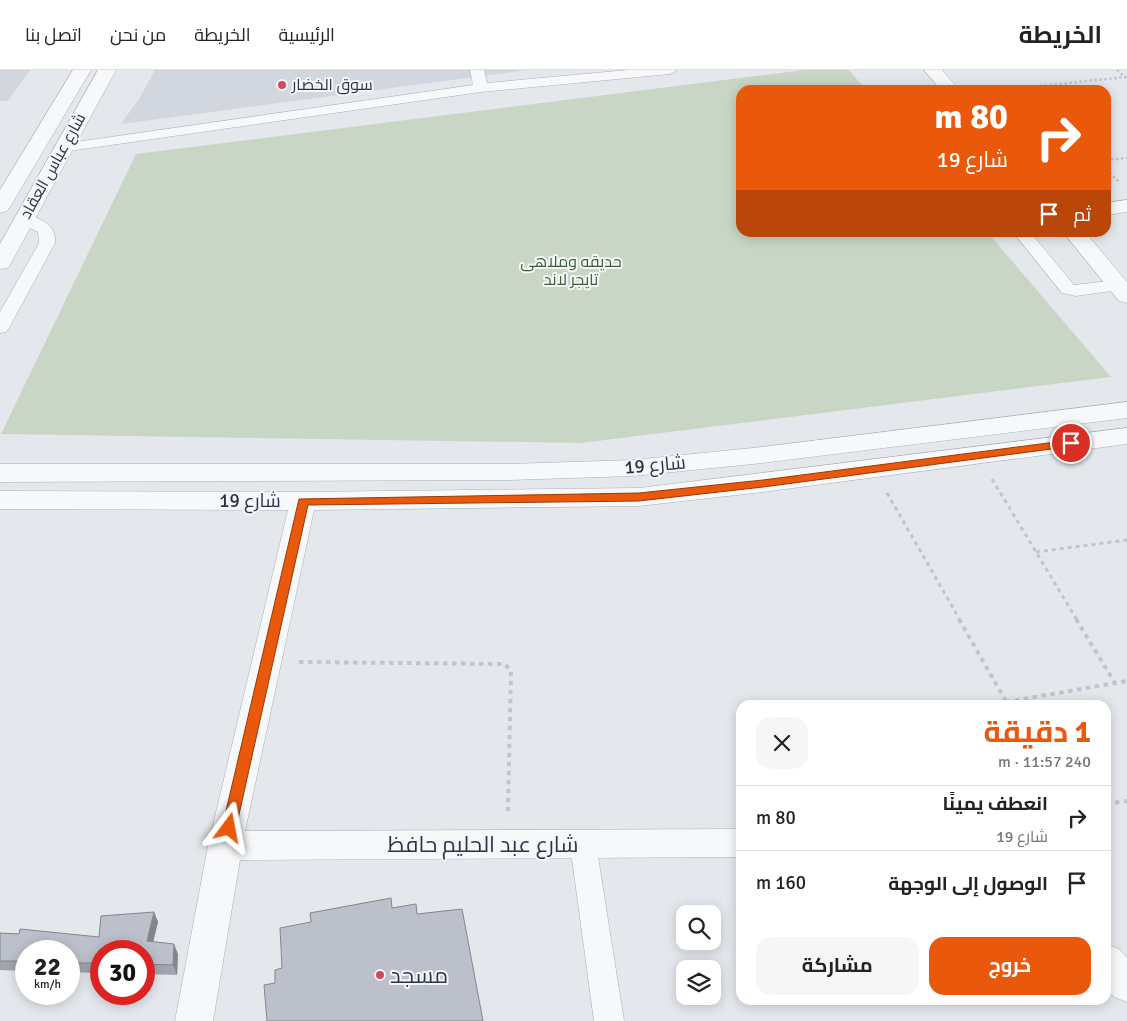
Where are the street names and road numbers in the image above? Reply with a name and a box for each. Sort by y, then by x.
street label: شارع عباس العقاد [16,110,91,223]
street label: شارع 19 [623,450,687,481]
street label: شارع 19 [219,489,281,514]
street label: شارع عبد الحليم حافظ [388,831,578,860]

